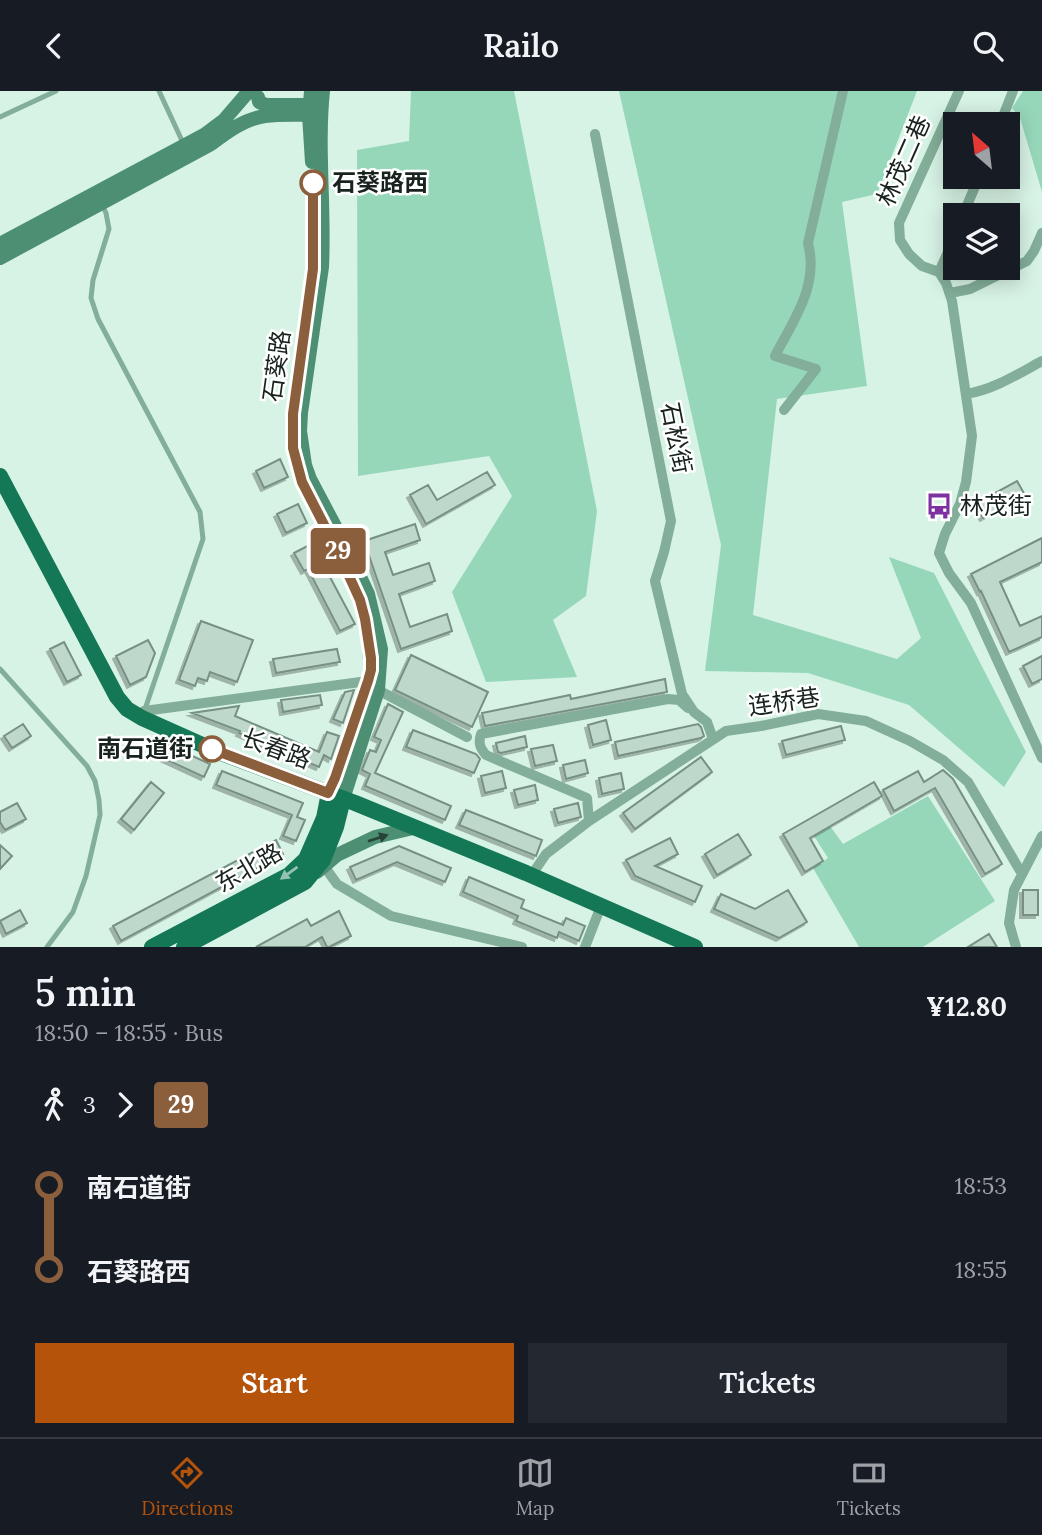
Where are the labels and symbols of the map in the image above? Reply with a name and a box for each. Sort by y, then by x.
street label: 林茂二巷 [870,111,937,211]
north arrow [943,112,1020,189]
place label: 石葵路西 [332,167,428,198]
marker: 石葵路西 [300,170,326,196]
street label: 石葵路 [256,328,297,404]
street label: 石松街 [654,400,699,476]
place label: 林茂街 [960,490,1032,521]
bus stop icon: 林茂街 [924,491,954,521]
line badge: 29 [306,528,370,574]
street label: 连桥巷 [746,681,822,722]
street label: 长春路 [237,722,315,775]
place label: 南石道街 [97,733,193,764]
marker: 南石道街 [199,736,225,762]
one-way arrow [367,832,388,842]
street label: 东北路 [210,836,288,899]
one-way arrow [280,866,298,880]

